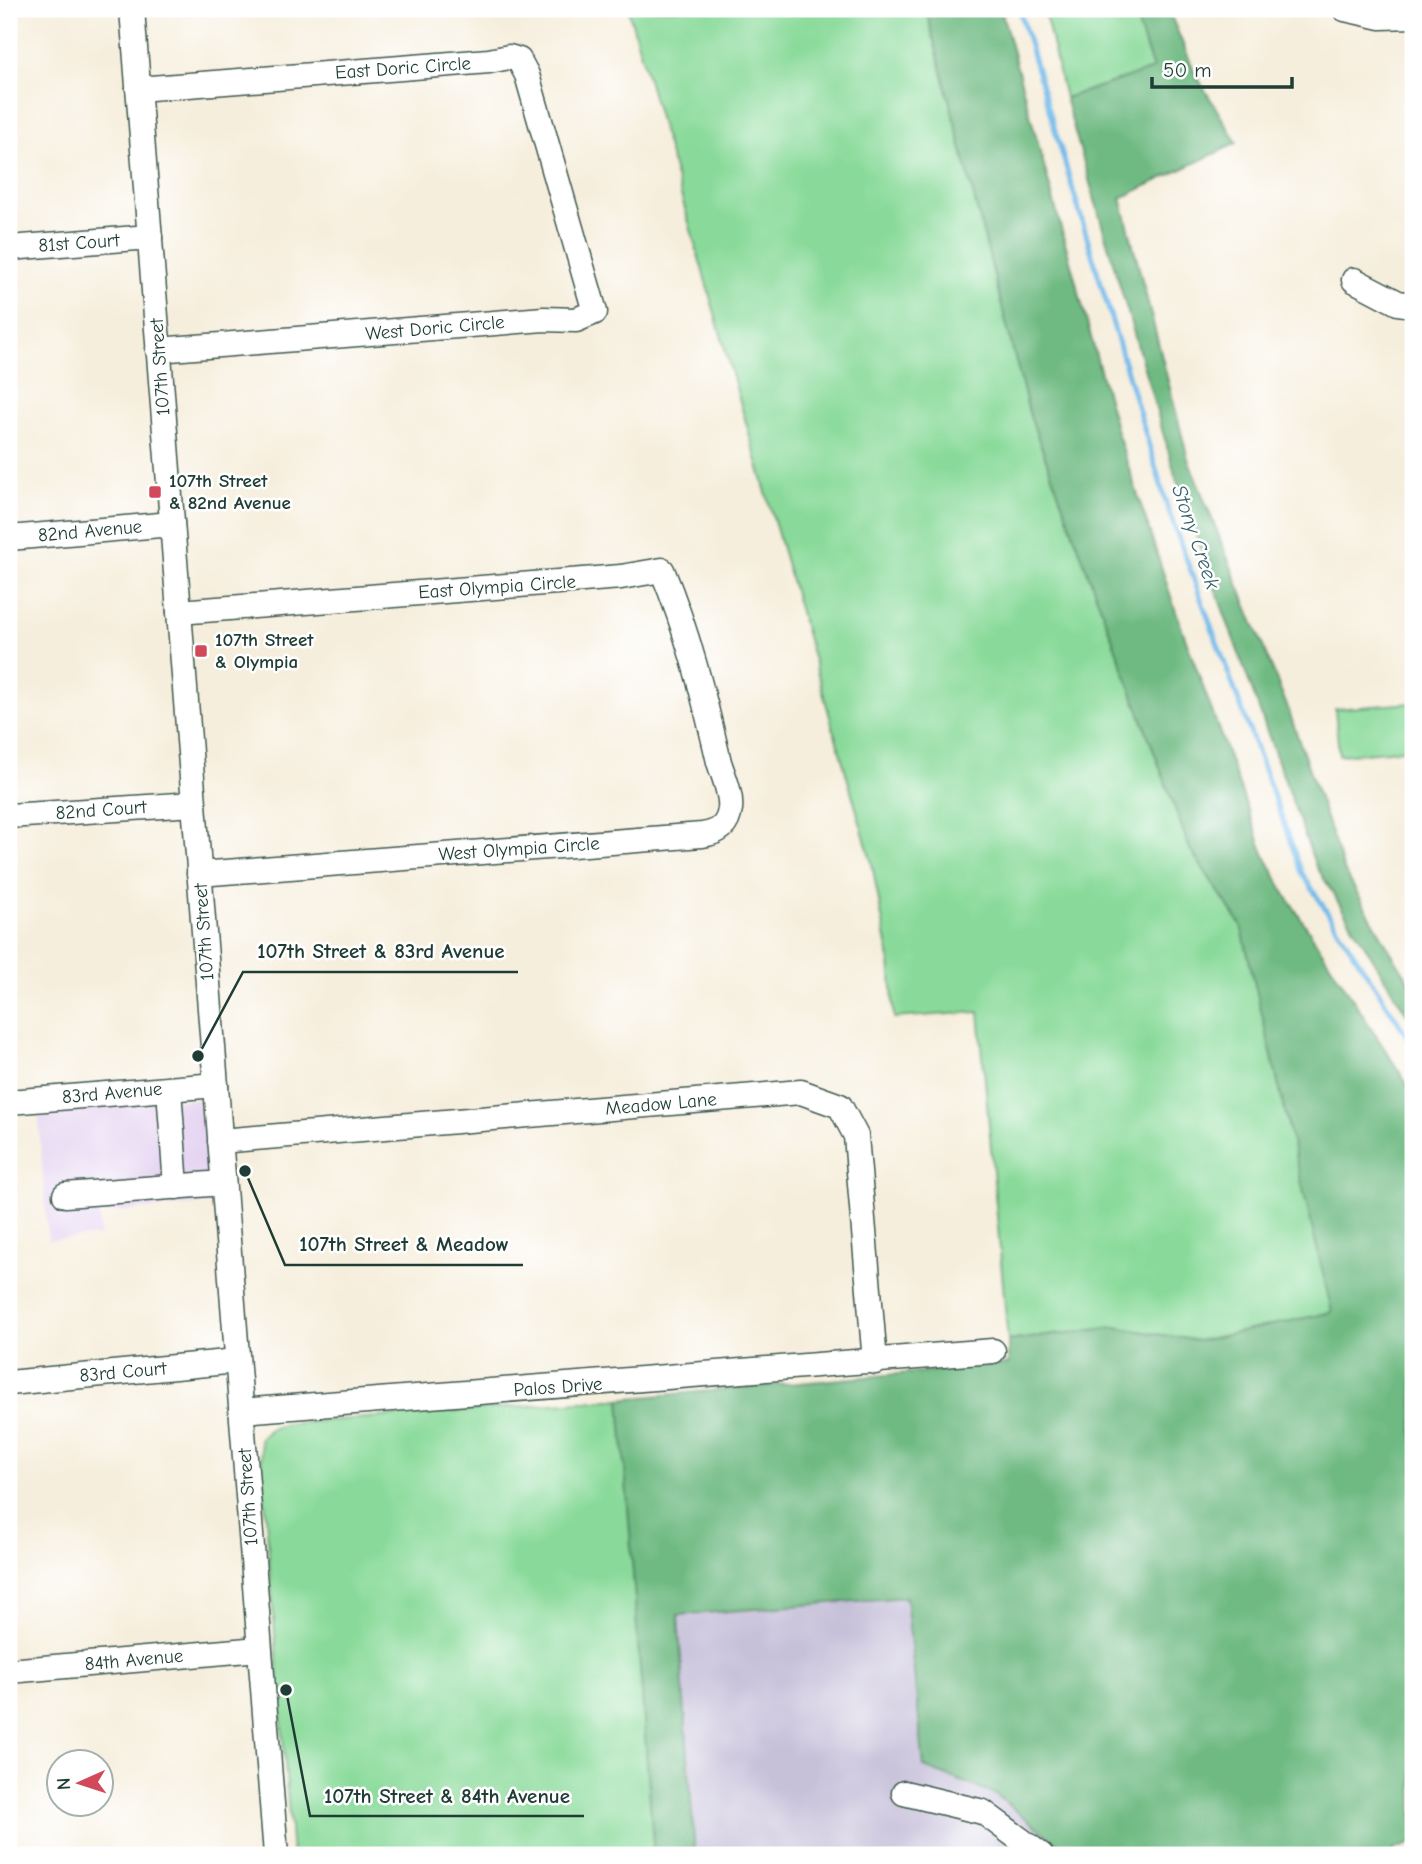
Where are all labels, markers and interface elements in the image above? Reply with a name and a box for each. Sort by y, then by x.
scale bar [1152,46,1292,90]
street label: East Doric Circle [334,52,472,84]
text: 50 m [1163,58,1212,82]
street label: 81st Court [38,229,121,257]
street label: West Doric Circle [365,311,505,345]
street label: 107th Street [146,317,174,416]
place label: 107th Street & 82nd Avenue [169,470,291,514]
water label: Stony Creek [1167,482,1225,593]
marker: 107th Street & 82nd Avenue [147,484,163,500]
street label: 82nd Avenue [37,515,143,547]
street label: East Olympia Circle [417,571,577,603]
place label: 107th Street & Olympia [215,629,314,673]
marker: 107th Street & Olympia [193,643,209,659]
street label: 82nd Court [55,796,148,824]
street label: West Olympia Circle [438,832,600,866]
street label: 107th Street [190,882,218,981]
callout: 107th Street & 83rd Avenue [243,930,518,972]
text: 107th Street & 83rd Avenue [257,939,505,963]
street label: 83rd Avenue [61,1078,163,1108]
street label: Meadow Lane [604,1088,718,1120]
callout: 107th Street & Meadow [285,1223,523,1265]
text: 107th Street & Meadow [299,1232,509,1256]
street label: 83rd Court [79,1357,168,1387]
street label: Palos Drive [513,1373,603,1401]
street label: 107th Street [234,1447,262,1546]
street label: 84th Avenue [84,1645,184,1675]
north arrow [46,1748,116,1818]
callout: 107th Street & 84th Avenue [310,1774,584,1816]
text: N [53,1777,75,1791]
text: 107th Street & 84th Avenue [324,1784,570,1808]

